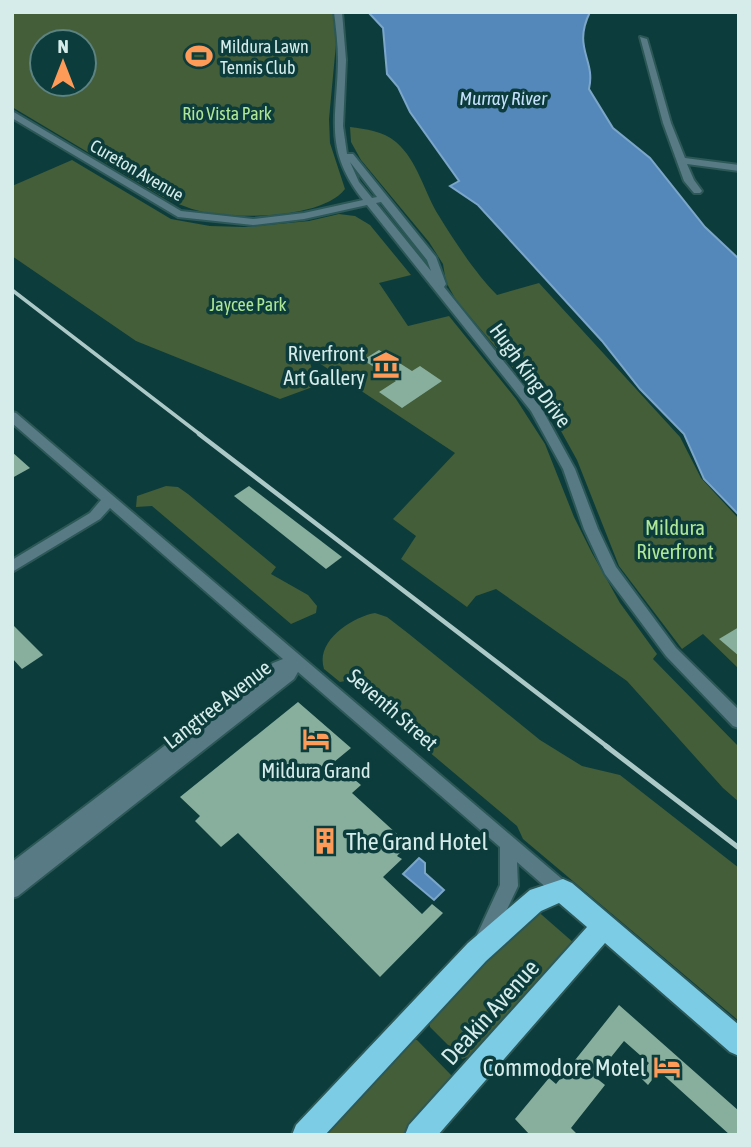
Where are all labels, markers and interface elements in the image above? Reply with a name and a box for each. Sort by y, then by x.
north arrow [28,28,98,98]
text: N [57,35,69,57]
place label: Mildura Lawn Tennis Club [220,36,309,78]
sports icon: Mildura Lawn Tennis Club [184,41,214,71]
water label: Murray River [459,87,548,109]
park label: Rio Vista Park [182,103,272,124]
street label: Cureton Avenue [86,135,188,205]
park label: Jaycee Park [210,294,286,315]
street label: Hugh King Drive [485,318,577,432]
place label: Riverfront Art Gallery [284,341,365,389]
museum icon: Riverfront Art Gallery [371,350,401,380]
park label: Mildura Riverfront [636,515,714,563]
street label: Langtree Avenue [159,655,275,753]
street label: Seventh Street [343,663,443,755]
hotel icon: Mildura Grand [301,724,331,754]
place label: Mildura Grand [261,758,371,782]
building icon: The Grand Hotel [310,826,340,856]
place label: The Grand Hotel [346,828,488,855]
street label: Deakin Avenue [436,954,544,1070]
hotel icon: Commodore Motel [652,1052,682,1082]
place label: Commodore Motel [483,1054,647,1081]

